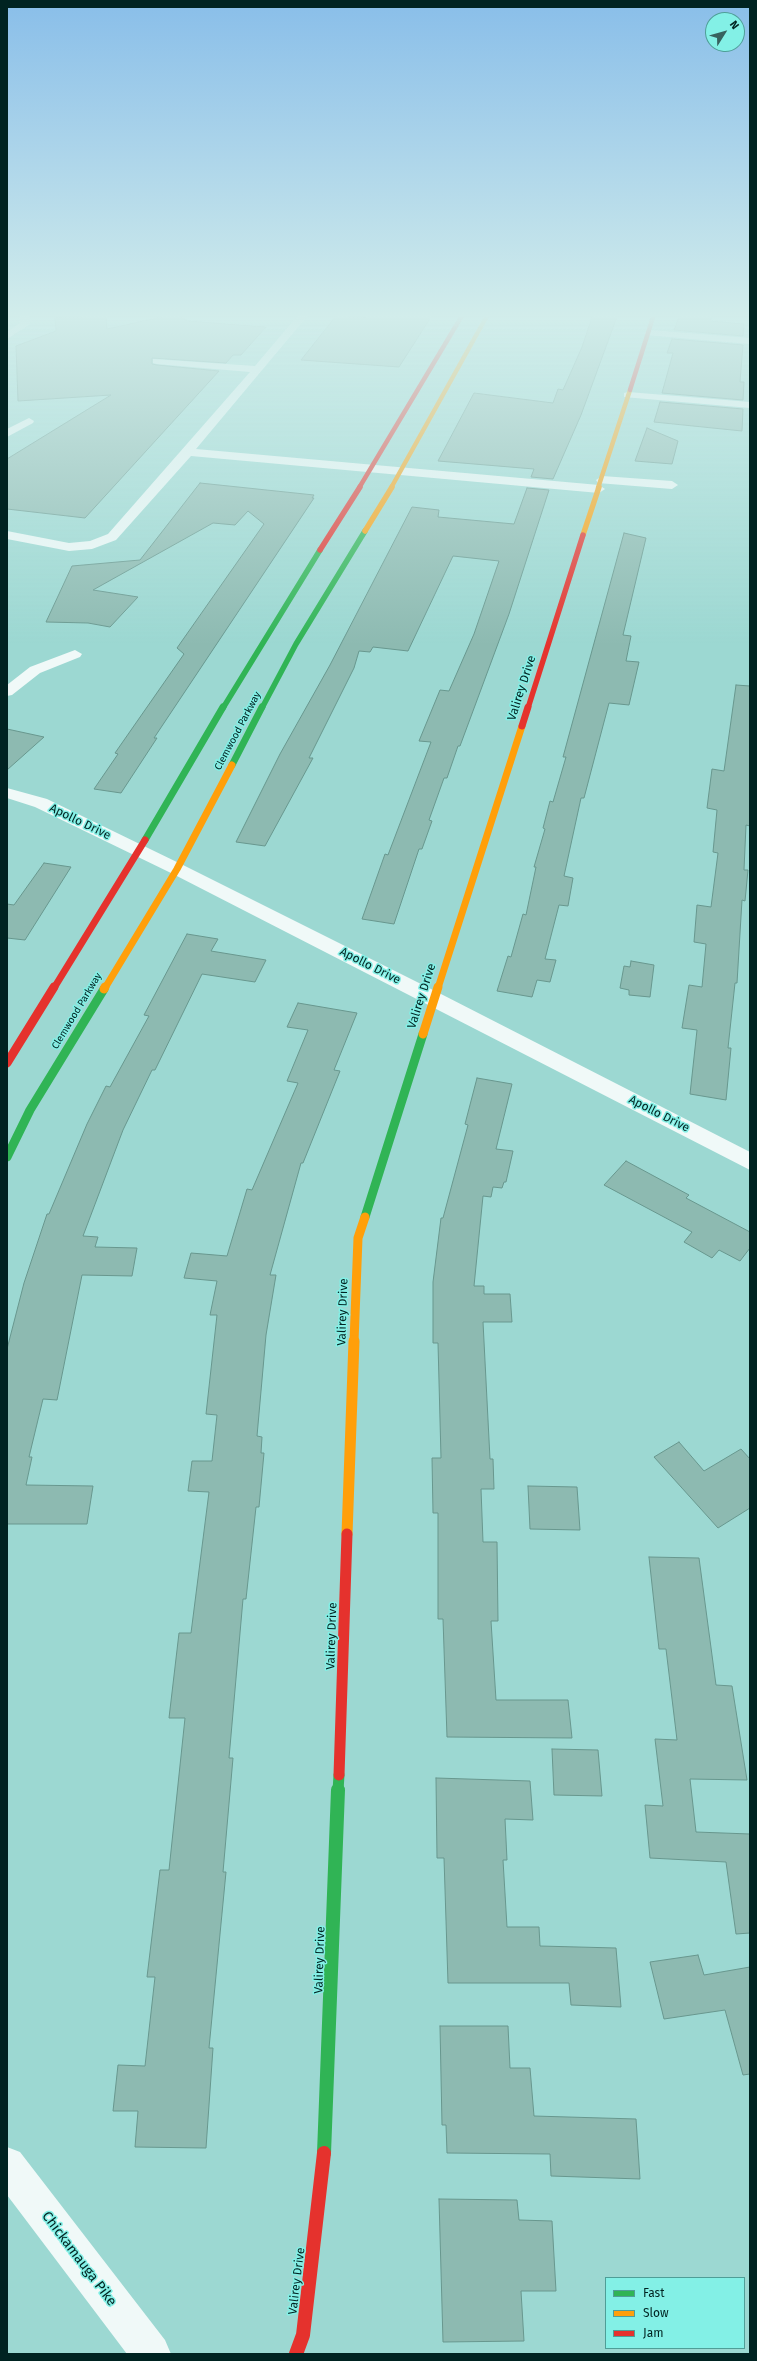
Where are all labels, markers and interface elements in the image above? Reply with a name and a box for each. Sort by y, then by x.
north arrow [705,12,745,52]
text: N [727,18,742,32]
street label: Valirey Drive [505,654,539,722]
street label: Clemwood Parkway [212,690,264,772]
street label: Apollo Drive [47,801,113,843]
street label: Apollo Drive [337,945,403,987]
street label: Valirey Drive [405,962,439,1030]
street label: Clemwood Parkway [49,971,105,1051]
street label: Apollo Drive [626,1093,692,1135]
street label: Valirey Drive [335,1278,351,1346]
street label: Valirey Drive [324,1602,340,1670]
street label: Valirey Drive [312,1926,328,1994]
street label: Chickamauga Pike [38,2208,120,2310]
street label: Valirey Drive [286,2247,308,2315]
legend [605,2277,745,2349]
text: Fast [643,2286,665,2300]
text: Slow [643,2306,669,2320]
text: Jam [643,2326,663,2340]

